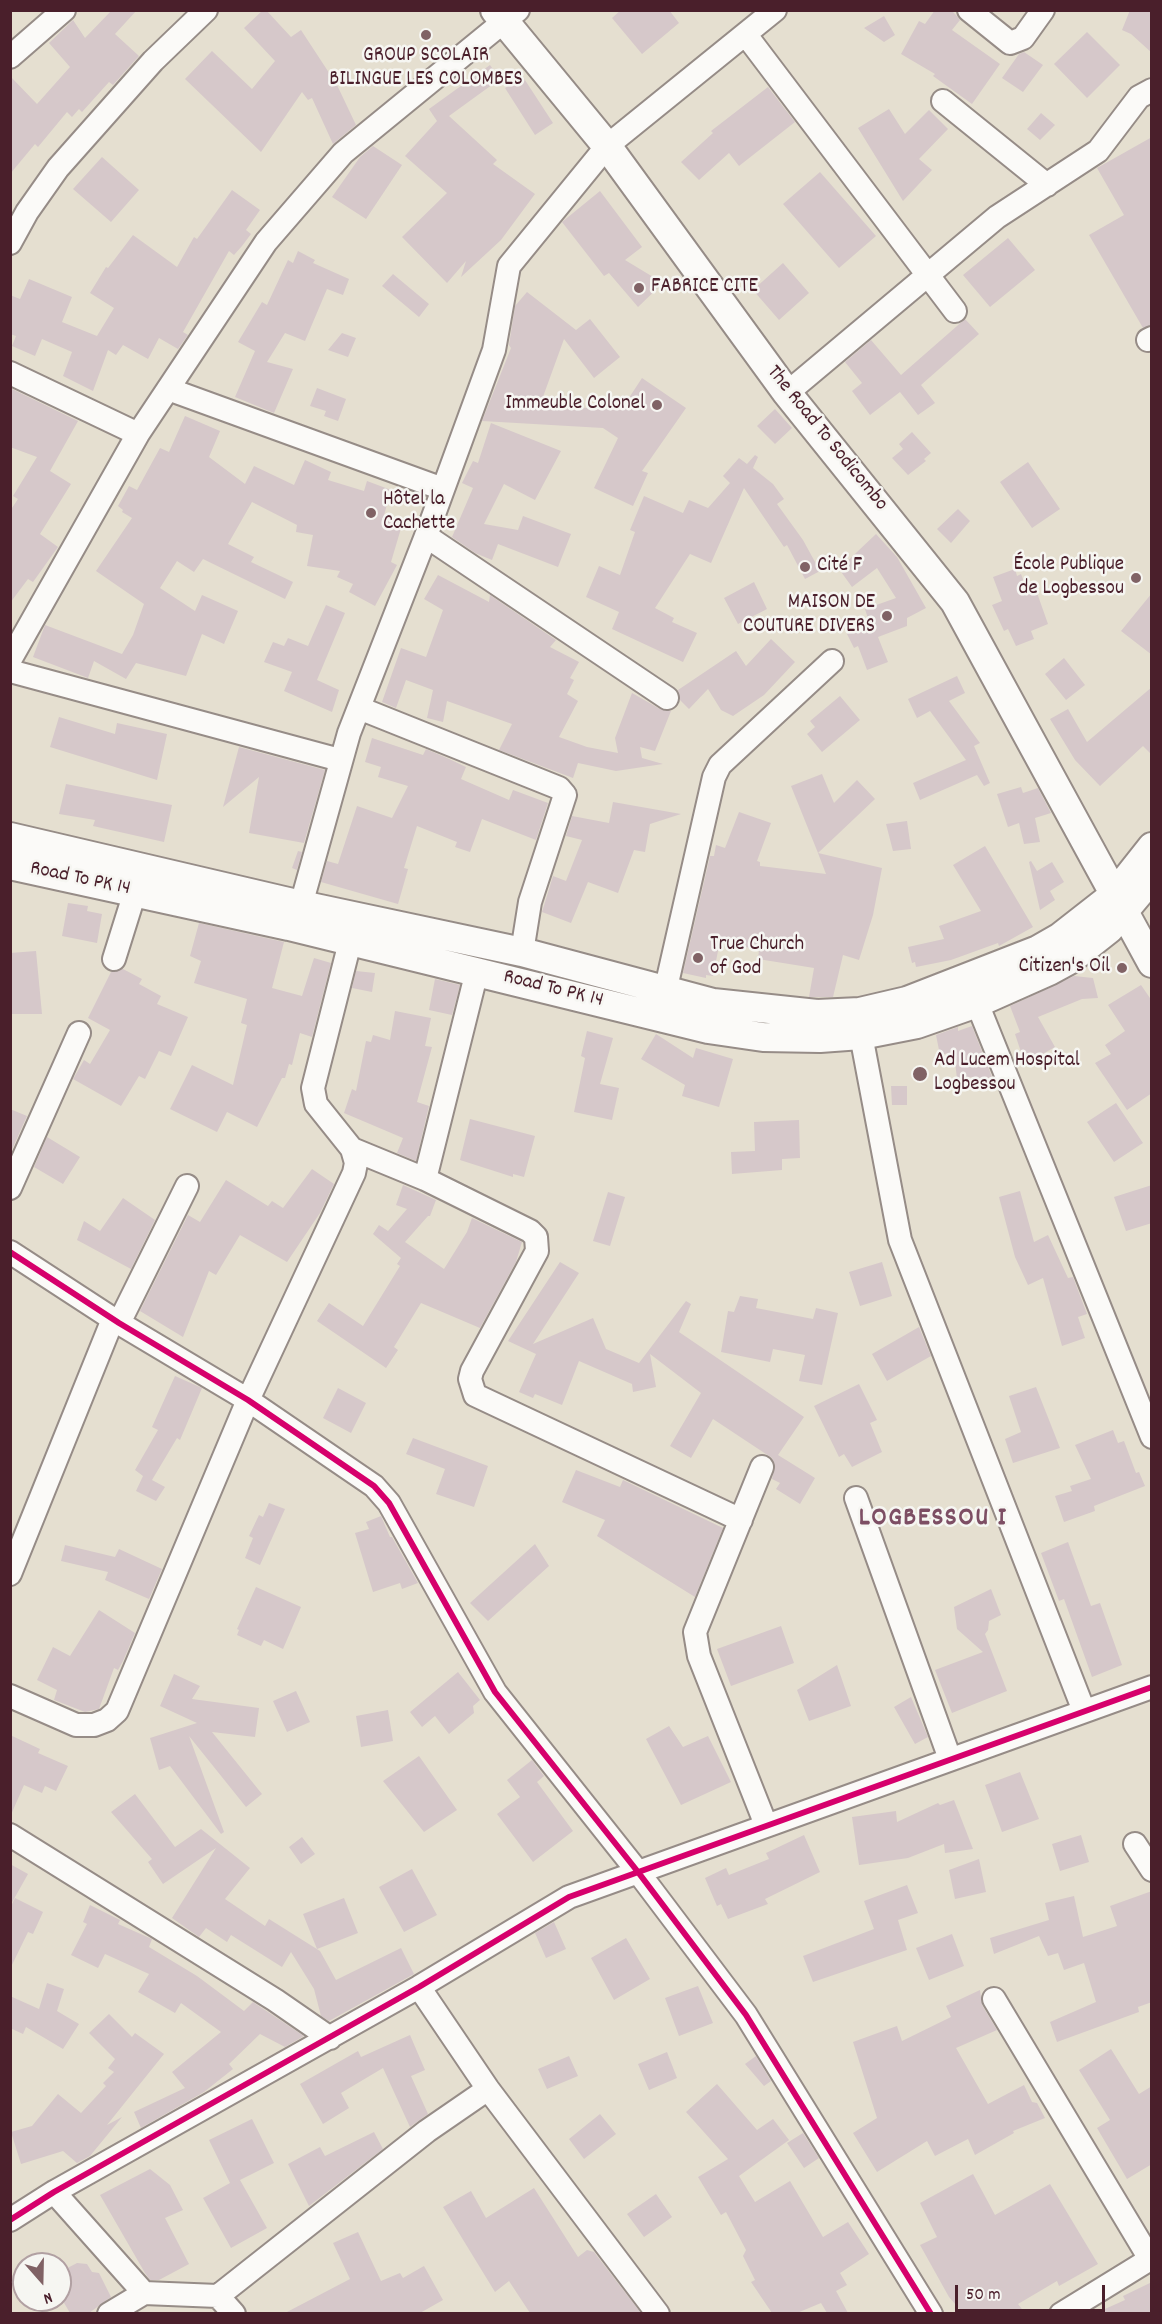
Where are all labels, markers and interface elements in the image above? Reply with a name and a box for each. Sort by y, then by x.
marker: GROUP SCOLAIR BILINGUE LES COLOMBES [419,28,433,42]
place label: GROUP SCOLAIR BILINGUE LES COLOMBES [329,44,523,94]
place label: FABRICE CITE [651,275,758,301]
marker: FABRICE CITE [632,281,646,295]
street label: The Road To Sodicombo [760,361,892,517]
place label: Immeuble Colonel [505,392,645,418]
marker: Immeuble Colonel [650,398,664,412]
place label: Hôtel la Cachette [383,488,455,538]
marker: Hôtel la Cachette [364,506,378,520]
place label: École Publique de Logbessou [1013,553,1124,603]
place label: Cité F [817,554,862,580]
marker: Cité F [798,560,812,574]
marker: École Publique de Logbessou [1129,571,1143,585]
place label: MAISON DE COUTURE DIVERS [743,591,875,641]
marker: MAISON DE COUTURE DIVERS [880,609,894,623]
street label: Road To PK 14 [27,857,133,903]
place label: True Church of God [710,933,804,983]
marker: True Church of God [691,951,705,965]
place label: Citizen's Oil [1019,955,1110,981]
marker: Citizen's Oil [1115,961,1129,975]
street label: Road To PK 14 [500,965,606,1015]
place label: Ad Lucem Hospital Logbessou [934,1049,1080,1099]
marker: Ad Lucem Hospital Logbessou [911,1065,929,1083]
district label: LOGBESSOU I [859,1504,1007,1536]
north arrow [12,2252,72,2312]
scale bar [958,2273,1108,2311]
text: 50 m [966,2283,1001,2308]
text: N [40,2285,55,2310]

